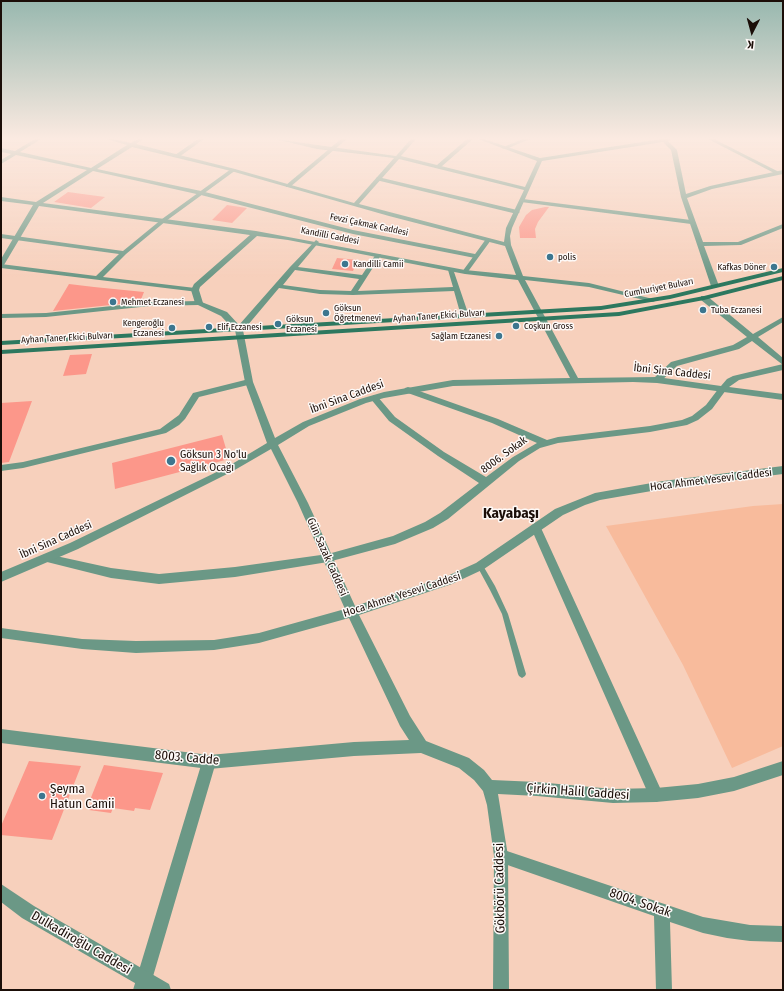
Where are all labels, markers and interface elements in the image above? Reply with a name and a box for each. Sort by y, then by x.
north arrow [732,12,772,52]
text: K [747,38,755,51]
street label: Fevzi Çakmak Caddesi [329,211,409,239]
street label: Kandilli Caddesi [300,225,360,247]
marker: polis [545,252,555,262]
place label: polis [558,252,576,262]
marker: Kandilli Camii [340,259,350,269]
place label: Kandilli Camii [353,259,403,269]
place label: Kafkas Döner [717,262,766,272]
marker: Kafkas Döner [769,262,779,272]
street label: Cumhuriyet Bulvarı [624,276,694,300]
marker: Mehmet Eczanesi [108,297,118,307]
place label: Mehmet Eczanesi [121,297,184,307]
place label: Göksun Öğretmenevi [334,303,381,324]
marker: Tuba Eczanesi [698,305,708,315]
place label: Tuba Eczanesi [711,305,762,315]
street label: Ayhan Taner Ekici Bulvarı [393,307,485,325]
marker: Göksun Öğretmenevi [321,308,331,318]
place label: Göksun Eczanesi [286,314,317,335]
place label: Kengeroğlu Eczanesi [123,318,164,339]
marker: Göksun Eczanesi [273,319,283,329]
marker: Coşkun Gross [511,321,521,331]
place label: Coşkun Gross [524,321,573,331]
marker: Elif Eczanesi [204,322,214,332]
place label: Elif Eczanesi [217,322,262,332]
marker: Kengeroğlu Eczanesi [167,323,177,333]
street label: Ayhan Taner Ekici Bulvarı [21,330,113,346]
place label: Sağlam Eczanesi [431,331,491,341]
marker: Sağlam Eczanesi [494,331,504,341]
street label: İbni Sina Caddesi [633,361,711,383]
street label: İbni Sina Caddesi [308,378,386,416]
street label: 8006. Sokak [478,434,530,476]
place label: Göksun 3 No'lu Sağlık Ocağı [180,448,247,474]
marker: Göksun 3 No'lu Sağlık Ocağı [165,455,177,467]
street label: Hoca Ahmet Yesevi Caddesi [649,466,773,494]
district label: Kayabaşı [483,505,539,523]
street label: Gün Sazak Caddesi [304,516,350,598]
street label: İbni Sina Caddesi [18,518,94,562]
street label: Hoca Ahmet Yesevi Caddesi [342,570,462,620]
street label: 8003. Cadde [154,747,220,769]
place label: Şeyma Hatun Camii [50,781,115,812]
street label: Çirkin Halil Caddesi [526,781,630,803]
marker: Şeyma Hatun Camii [37,791,47,801]
street label: Gökbörü Caddesi [491,843,509,933]
street label: 8004. Sokak [607,885,673,921]
street label: Dulkadiroğlu Caddesi [28,908,134,978]

